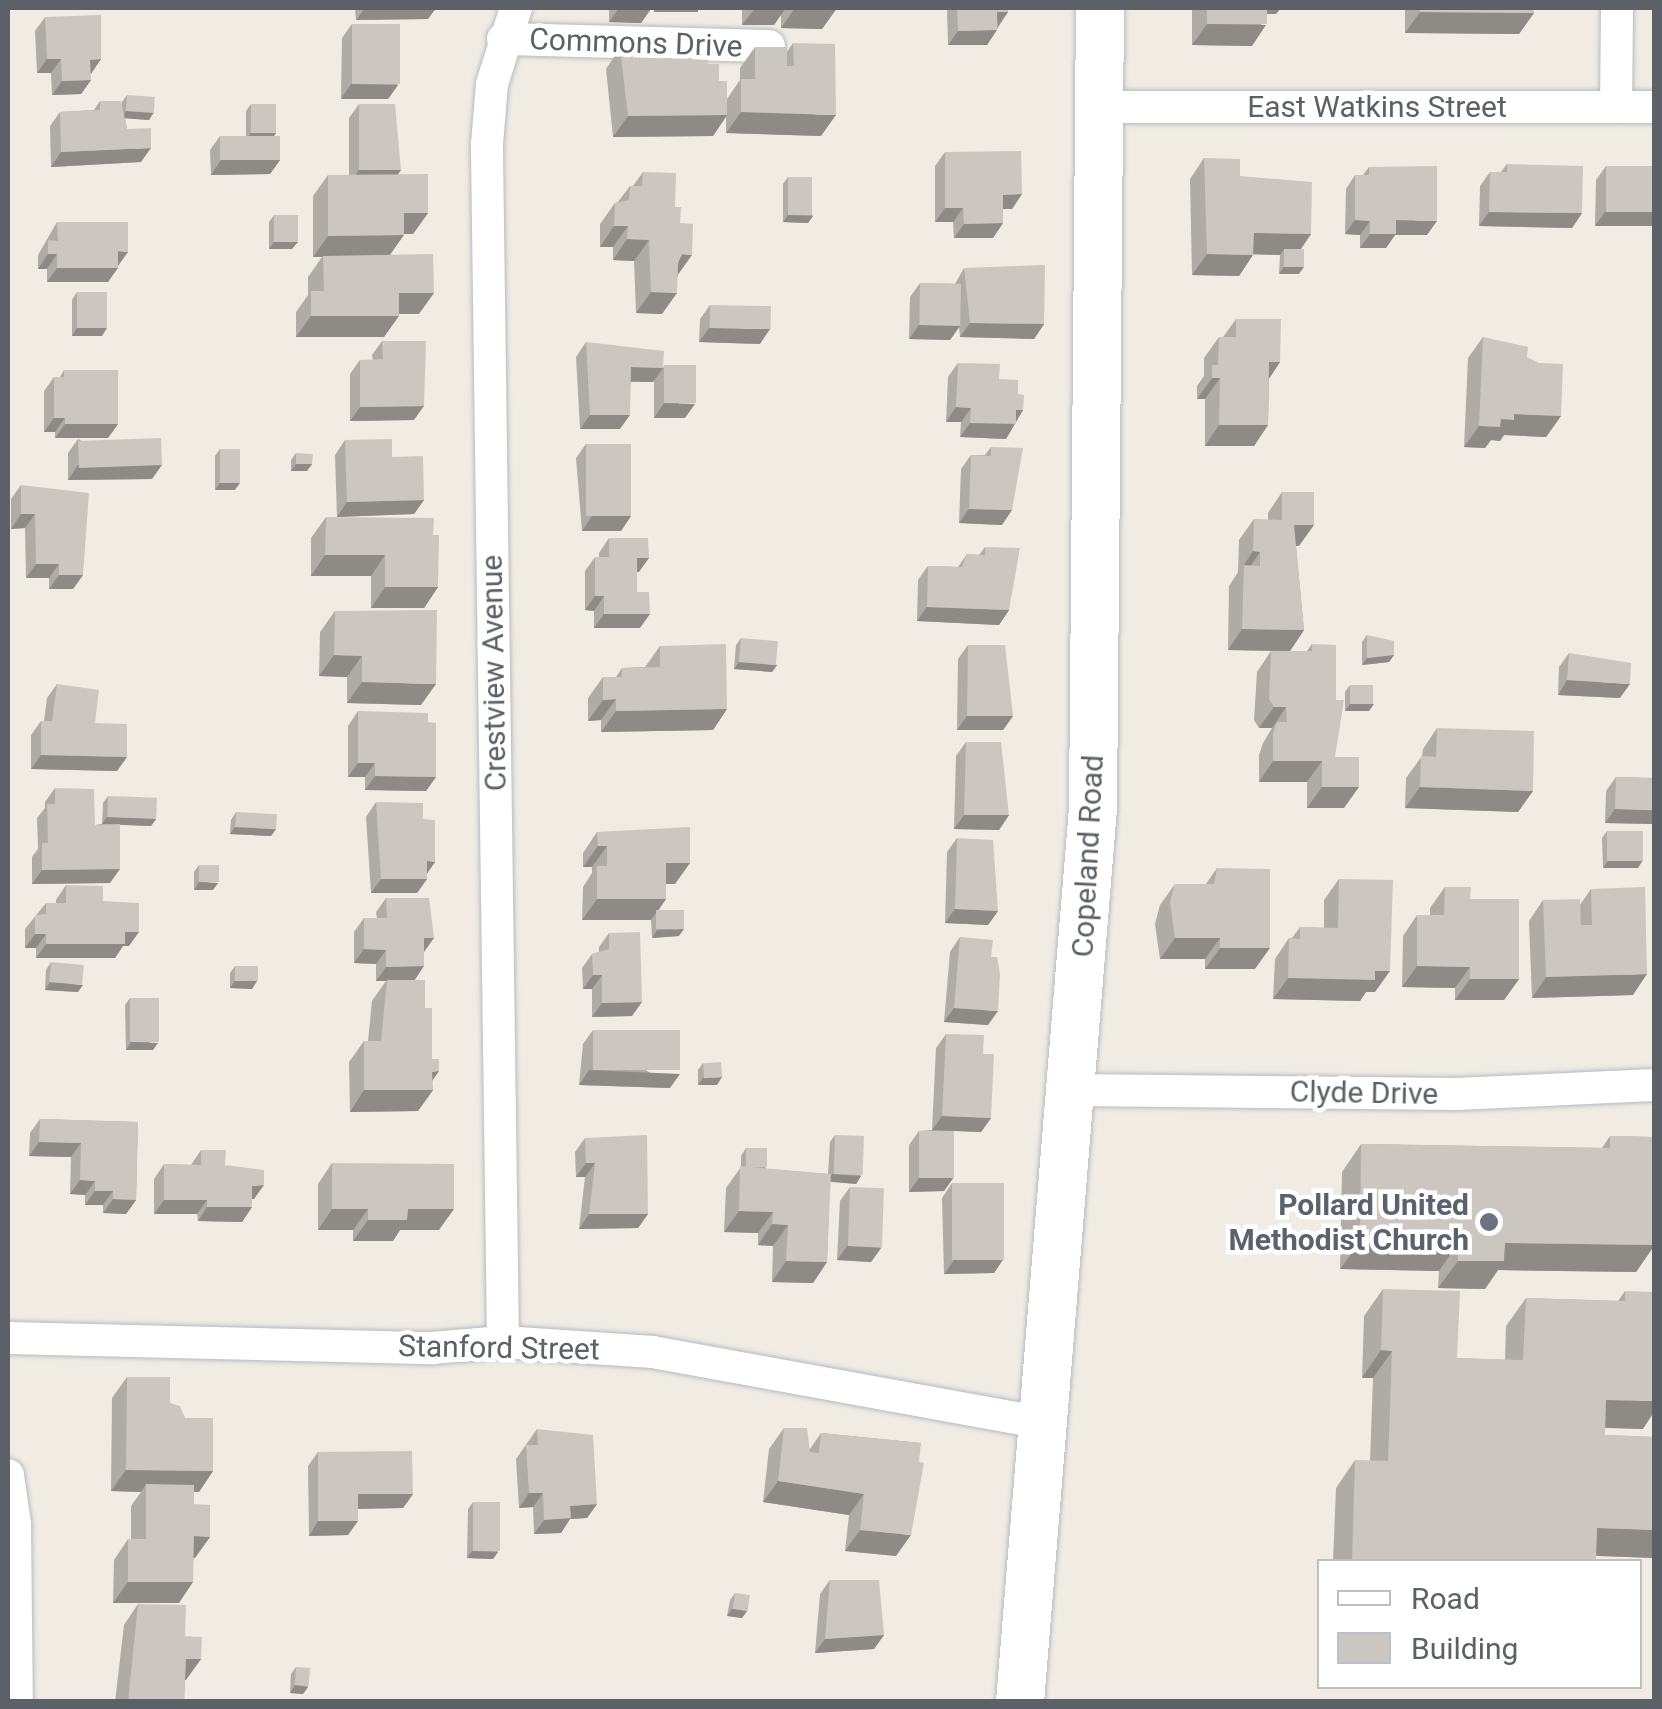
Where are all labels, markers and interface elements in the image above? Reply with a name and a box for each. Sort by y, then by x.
street label: Commons Drive [529,21,743,65]
street label: East Watkins Street [1247,89,1507,125]
street label: Crestview Avenue [474,554,514,792]
street label: Copeland Road [1065,754,1111,958]
street label: Clyde Drive [1289,1074,1439,1112]
place label: Pollard United Methodist Church [1228,1187,1469,1258]
marker: Pollard United Methodist Church [1478,1211,1500,1233]
street label: Stanford Street [398,1328,600,1368]
legend [1317,1559,1642,1689]
text: Road [1411,1581,1480,1616]
text: Building [1411,1631,1518,1666]

